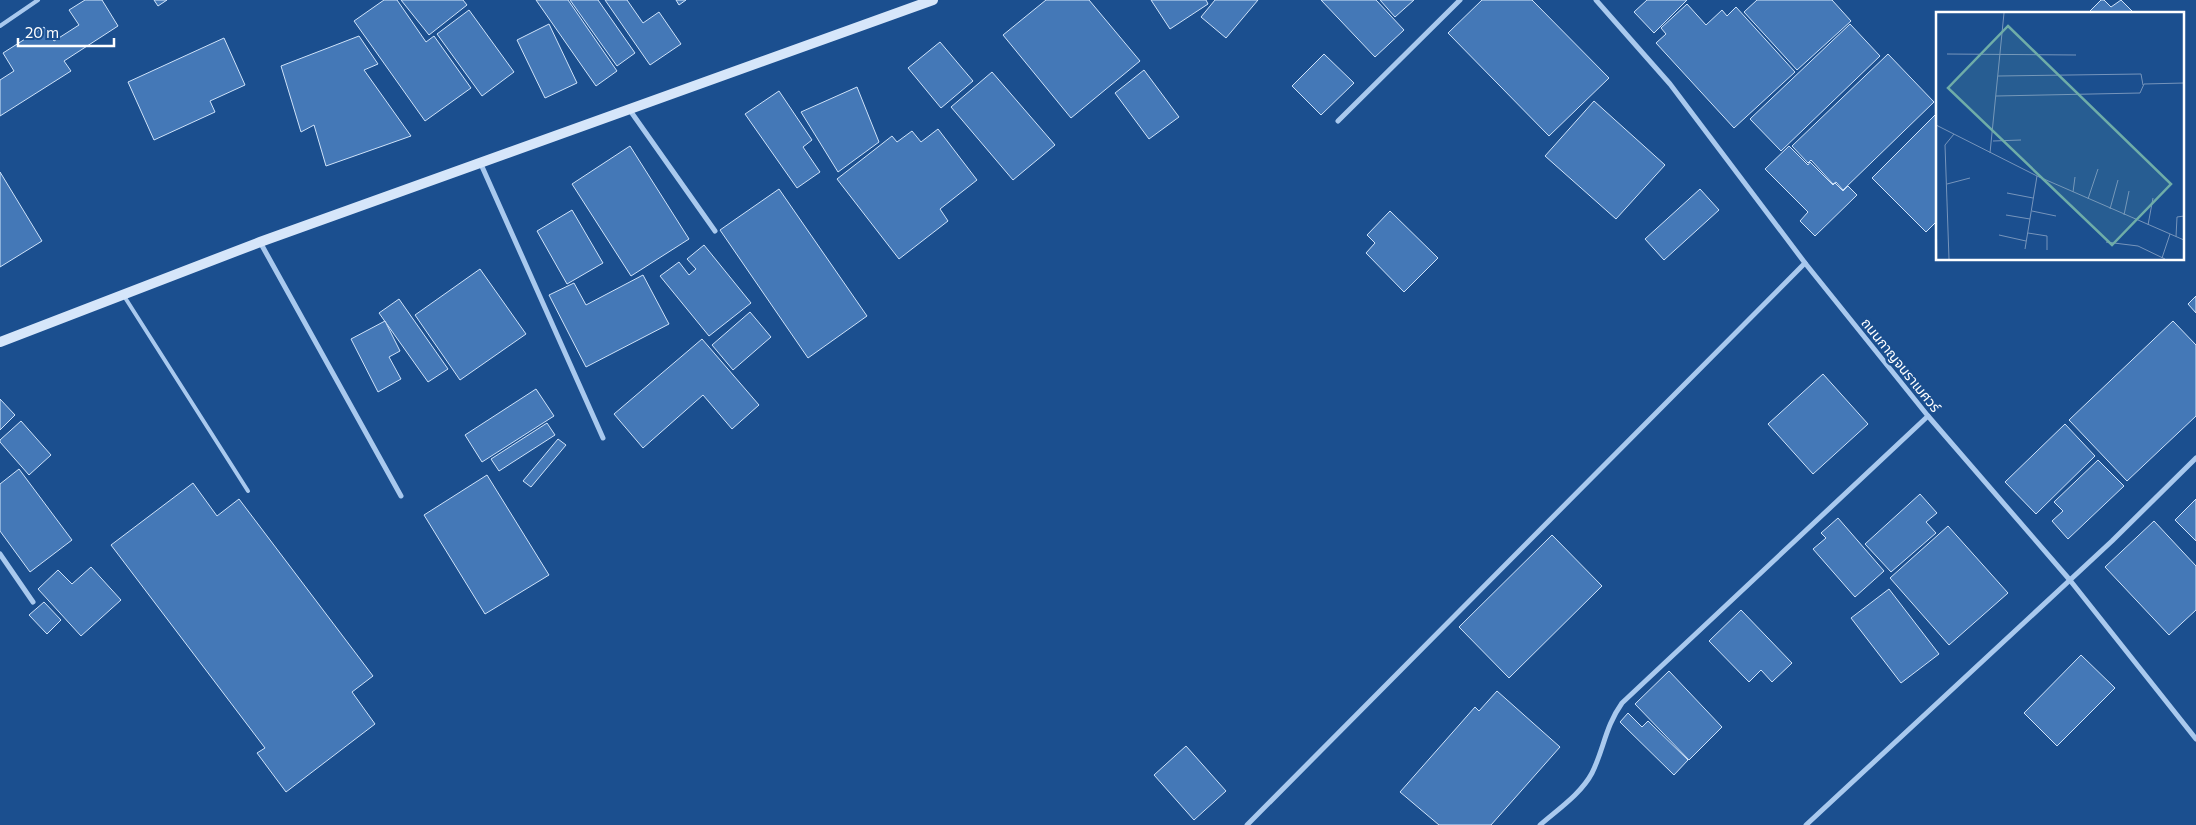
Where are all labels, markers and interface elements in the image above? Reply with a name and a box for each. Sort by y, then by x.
inset map [1936,12,2184,260]
scale bar [18,15,114,47]
text: 20 m [25,23,59,41]
street label: ถนนกาญจนราเมศวร์ [1858,314,1945,416]

